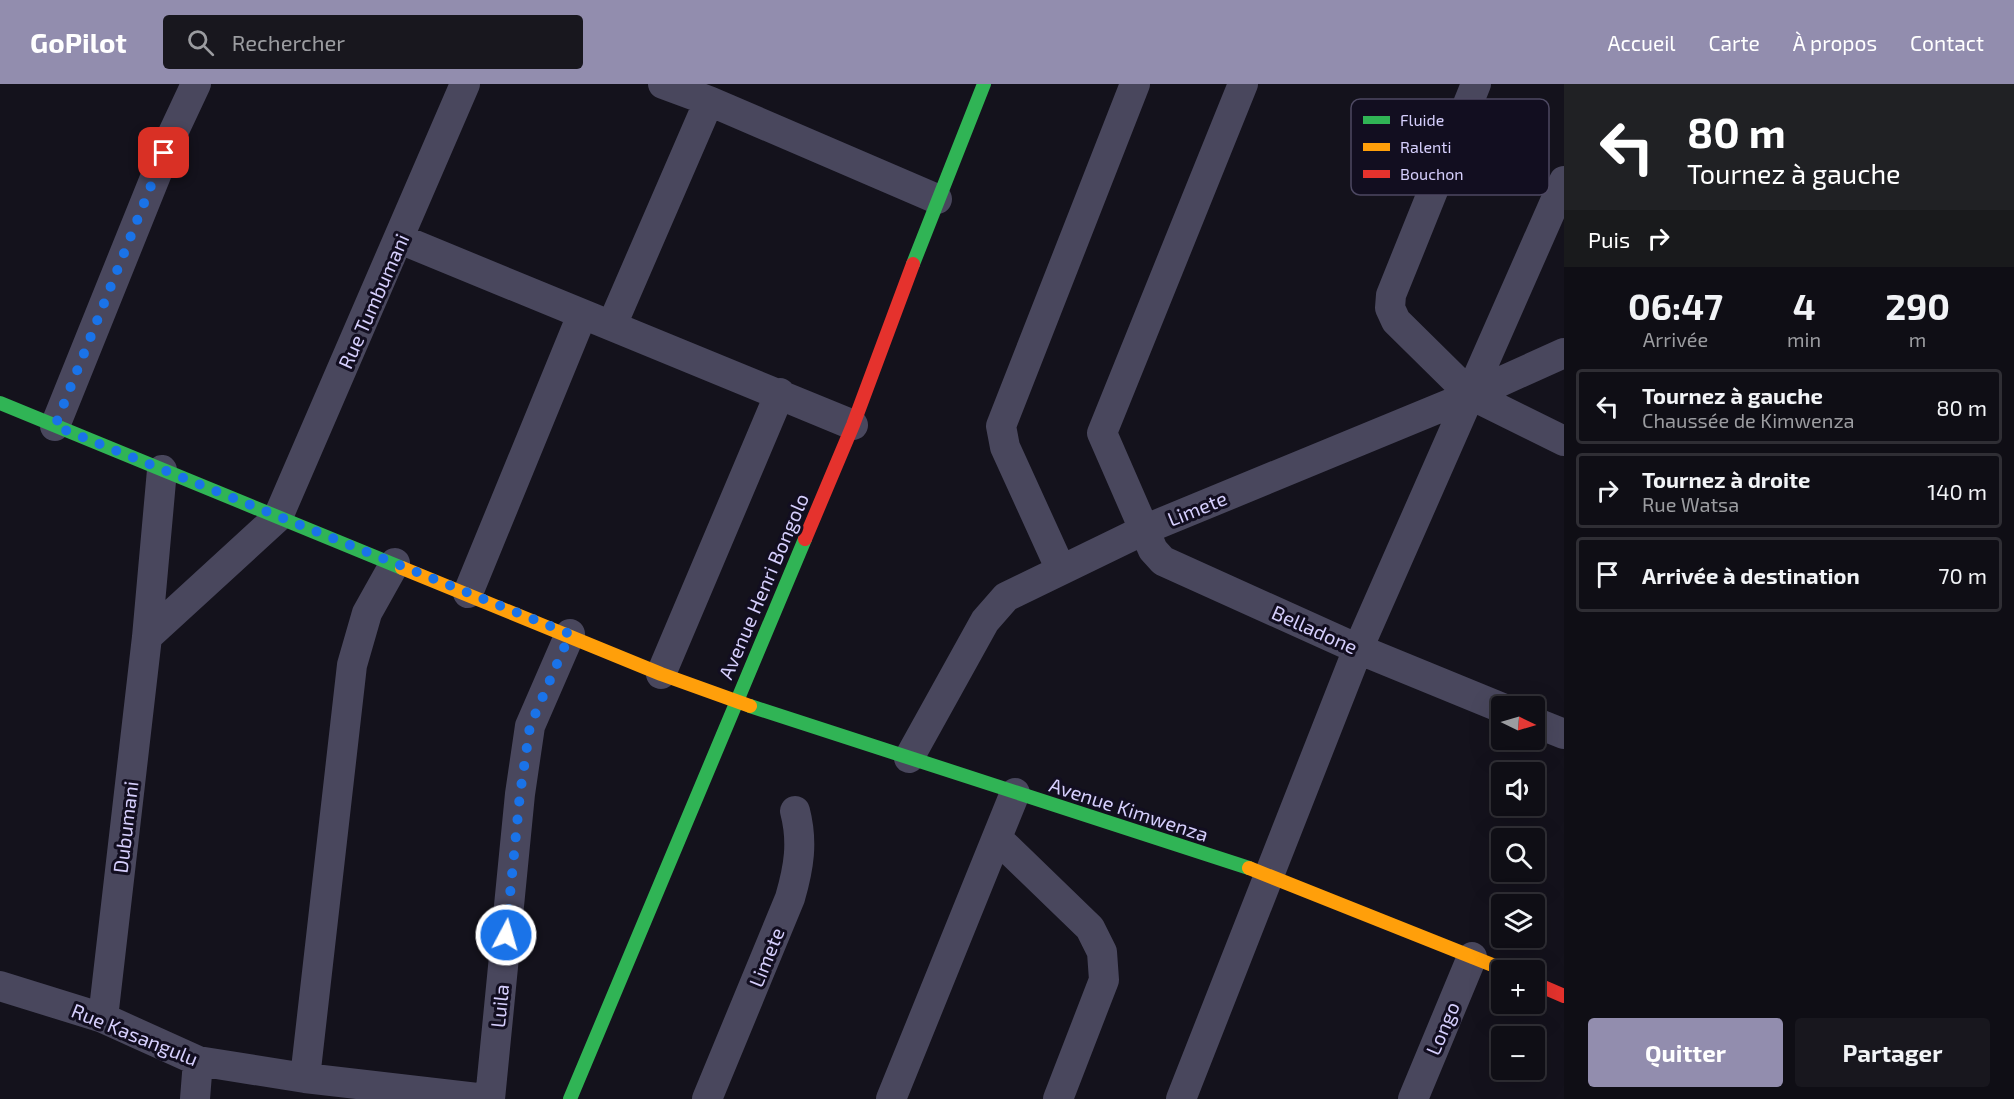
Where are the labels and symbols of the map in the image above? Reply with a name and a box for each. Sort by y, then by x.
legend [1351,99,1549,195]
text: Fluide [1400,110,1444,129]
pin [138,127,189,178]
text: Ralenti [1400,137,1451,156]
text: Bouchon [1400,164,1464,183]
street label: Rue Tumbumani [333,230,413,372]
street label: Limete [1164,485,1230,531]
street label: Avenue Henri Bongolo [713,489,813,683]
street label: Belladone [1268,599,1362,659]
north arrow [1491,696,1545,750]
street label: Avenue Kimwenza [1046,772,1212,846]
street label: Dubumani [107,780,143,874]
position arrow [474,903,538,967]
street label: Limete [743,924,789,990]
street label: Luila [485,983,513,1029]
street label: Rue Kasangulu [68,998,202,1070]
street label: Longo [1420,998,1464,1058]

